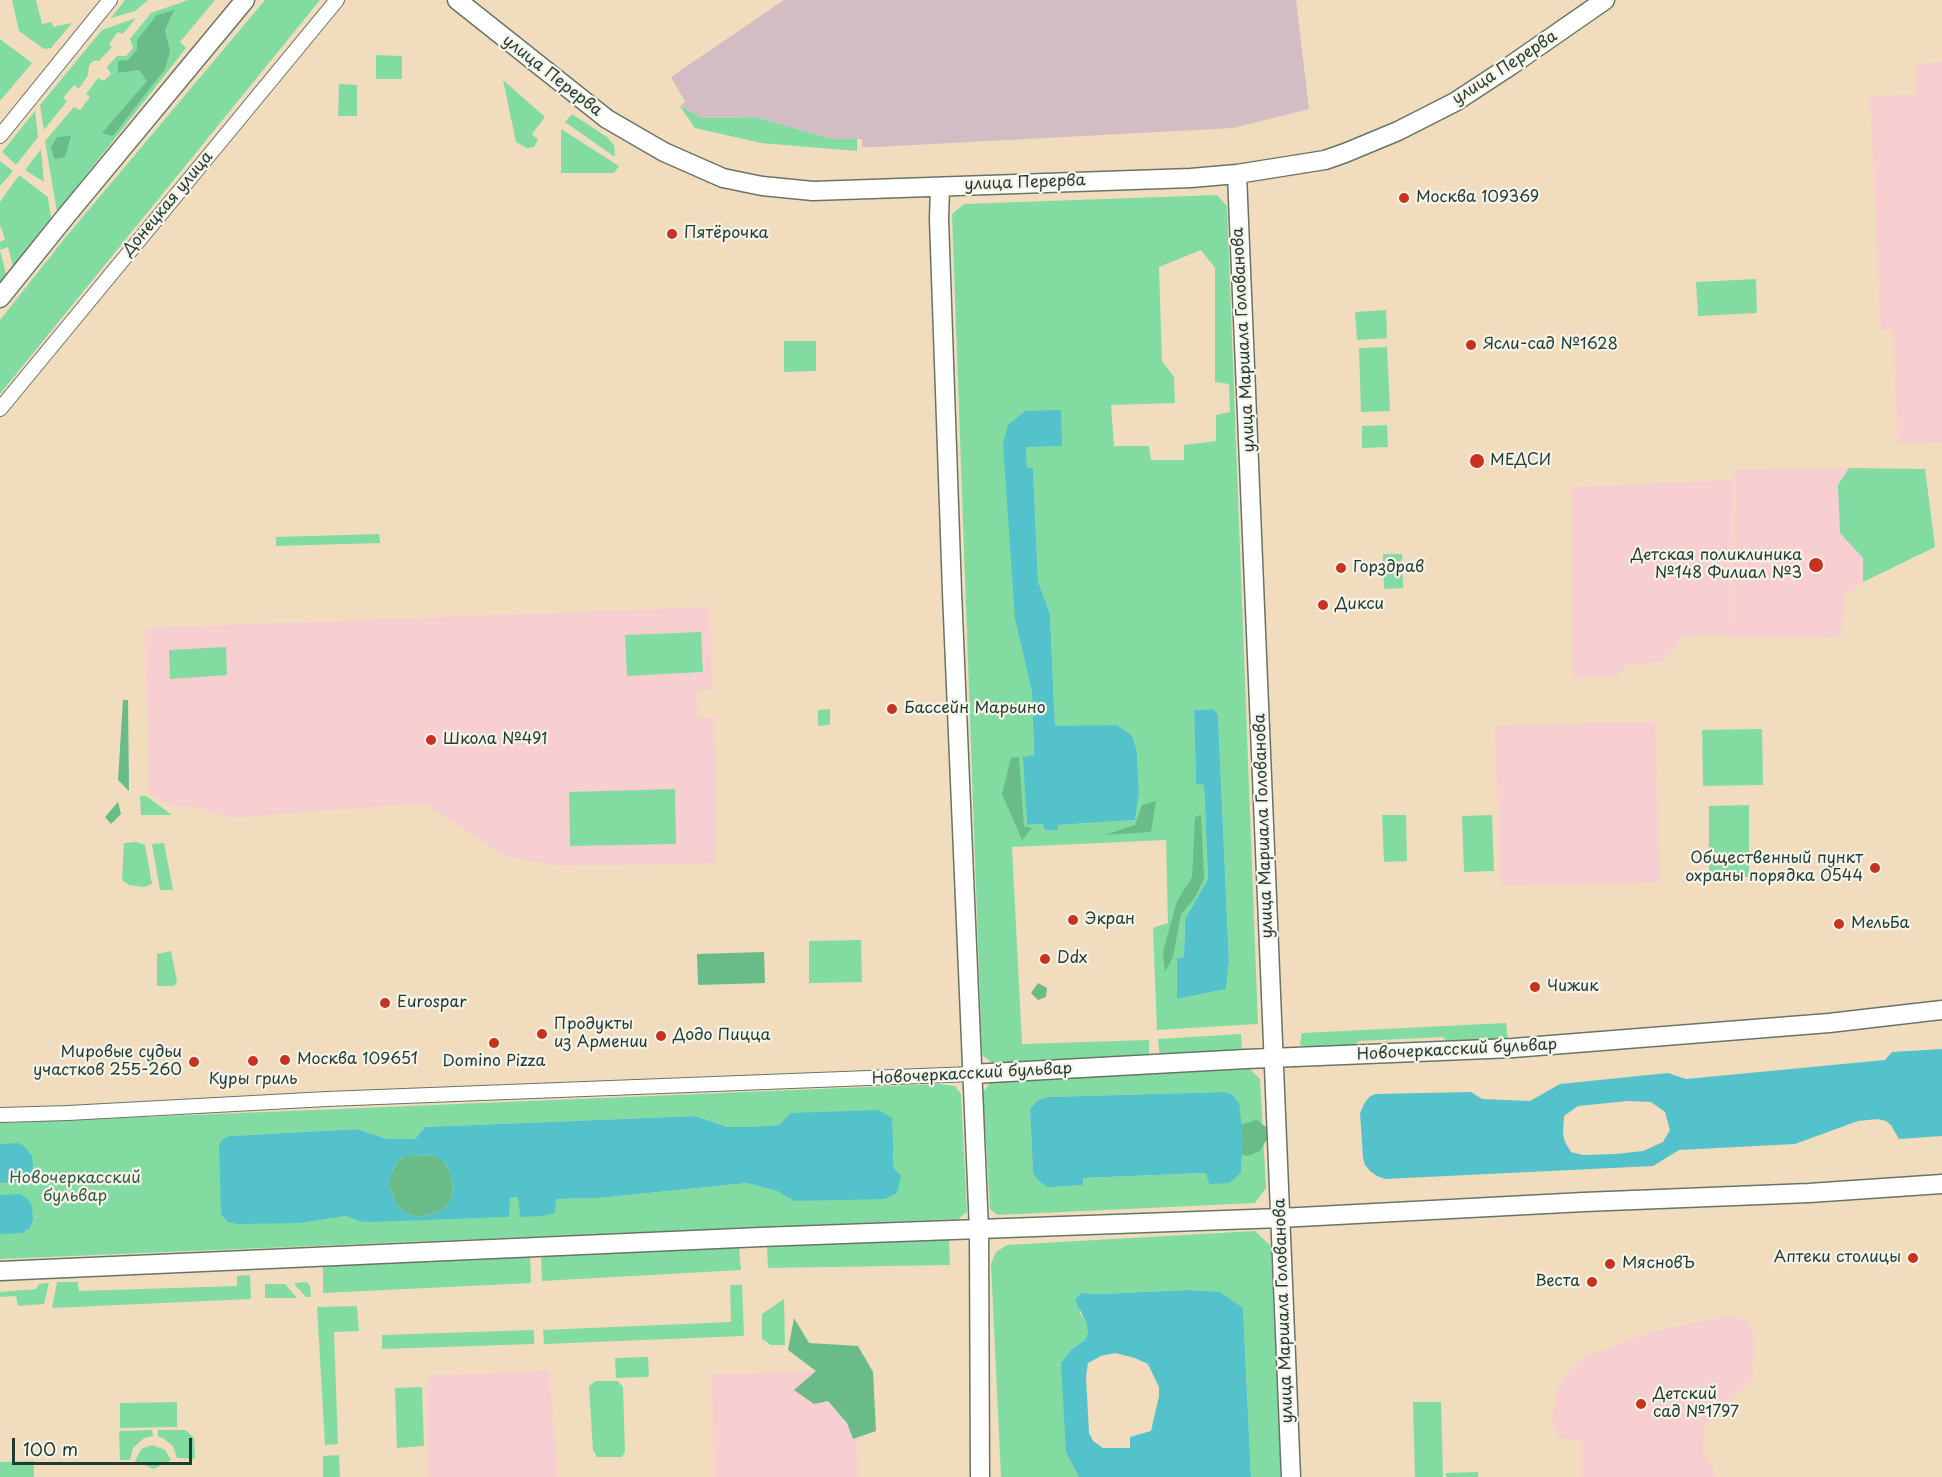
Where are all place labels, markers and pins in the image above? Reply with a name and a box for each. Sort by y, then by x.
place label: Москва 109369 [1416,188,1539,208]
marker: Москва 109369 [1397,191,1411,205]
place label: Пятёрочка [684,224,769,244]
marker: Пятёрочка [665,227,679,241]
place label: Ясли-сад №1628 [1483,335,1618,355]
marker: Ясли-сад №1628 [1464,338,1478,352]
place label: МЕДСИ [1490,451,1551,471]
marker: МЕДСИ [1468,452,1486,470]
place label: Детская поликлиника №148 Филиал №3 [1631,546,1802,584]
marker: Детская поликлиника №148 Филиал №3 [1807,556,1825,574]
place label: Горздрав [1353,558,1424,578]
marker: Горздрав [1334,561,1348,575]
place label: Дикси [1335,595,1384,615]
marker: Дикси [1316,598,1330,612]
place label: Бассейн Марьино [904,699,1046,719]
marker: Бассейн Марьино [885,702,899,716]
place label: Школа №491 [443,730,547,750]
marker: Школа №491 [424,733,438,747]
place label: Общественный пункт охраны порядка 0544 [1685,849,1863,887]
marker: Общественный пункт охраны порядка 0544 [1868,861,1882,875]
place label: Экран [1085,910,1135,930]
marker: Экран [1066,913,1080,927]
place label: МельБа [1851,914,1910,934]
marker: МельБа [1832,917,1846,931]
place label: Ddx [1057,949,1087,969]
marker: Ddx [1038,952,1052,966]
place label: Чижик [1547,977,1599,997]
marker: Чижик [1528,980,1542,994]
place label: Eurospar [397,993,466,1013]
marker: Eurospar [378,996,392,1010]
place label: Продукты из Армении [554,1015,648,1053]
place label: Додо Пицца [673,1026,771,1046]
marker: Продукты из Армении [535,1027,549,1041]
marker: Додо Пицца [654,1029,668,1043]
marker: Domino Pizza [487,1036,501,1050]
place label: Мировые судьи участков 255-260 [33,1043,182,1081]
place label: Москва 109651 [297,1050,418,1070]
place label: Domino Pizza [443,1052,545,1072]
marker: Москва 109651 [278,1053,292,1067]
marker: Куры гриль [246,1054,260,1068]
marker: Мировые судьи участков 255-260 [187,1055,201,1069]
place label: Куры гриль [208,1070,298,1090]
place label: Аптеки столицы [1774,1248,1901,1268]
marker: Аптеки столицы [1906,1251,1920,1265]
place label: МясновЪ [1622,1254,1695,1274]
marker: МясновЪ [1603,1257,1617,1271]
place label: Веста [1535,1272,1580,1292]
marker: Веста [1585,1275,1599,1289]
place label: Детский сад №1797 [1653,1385,1739,1423]
marker: Детский сад №1797 [1634,1397,1648,1411]

